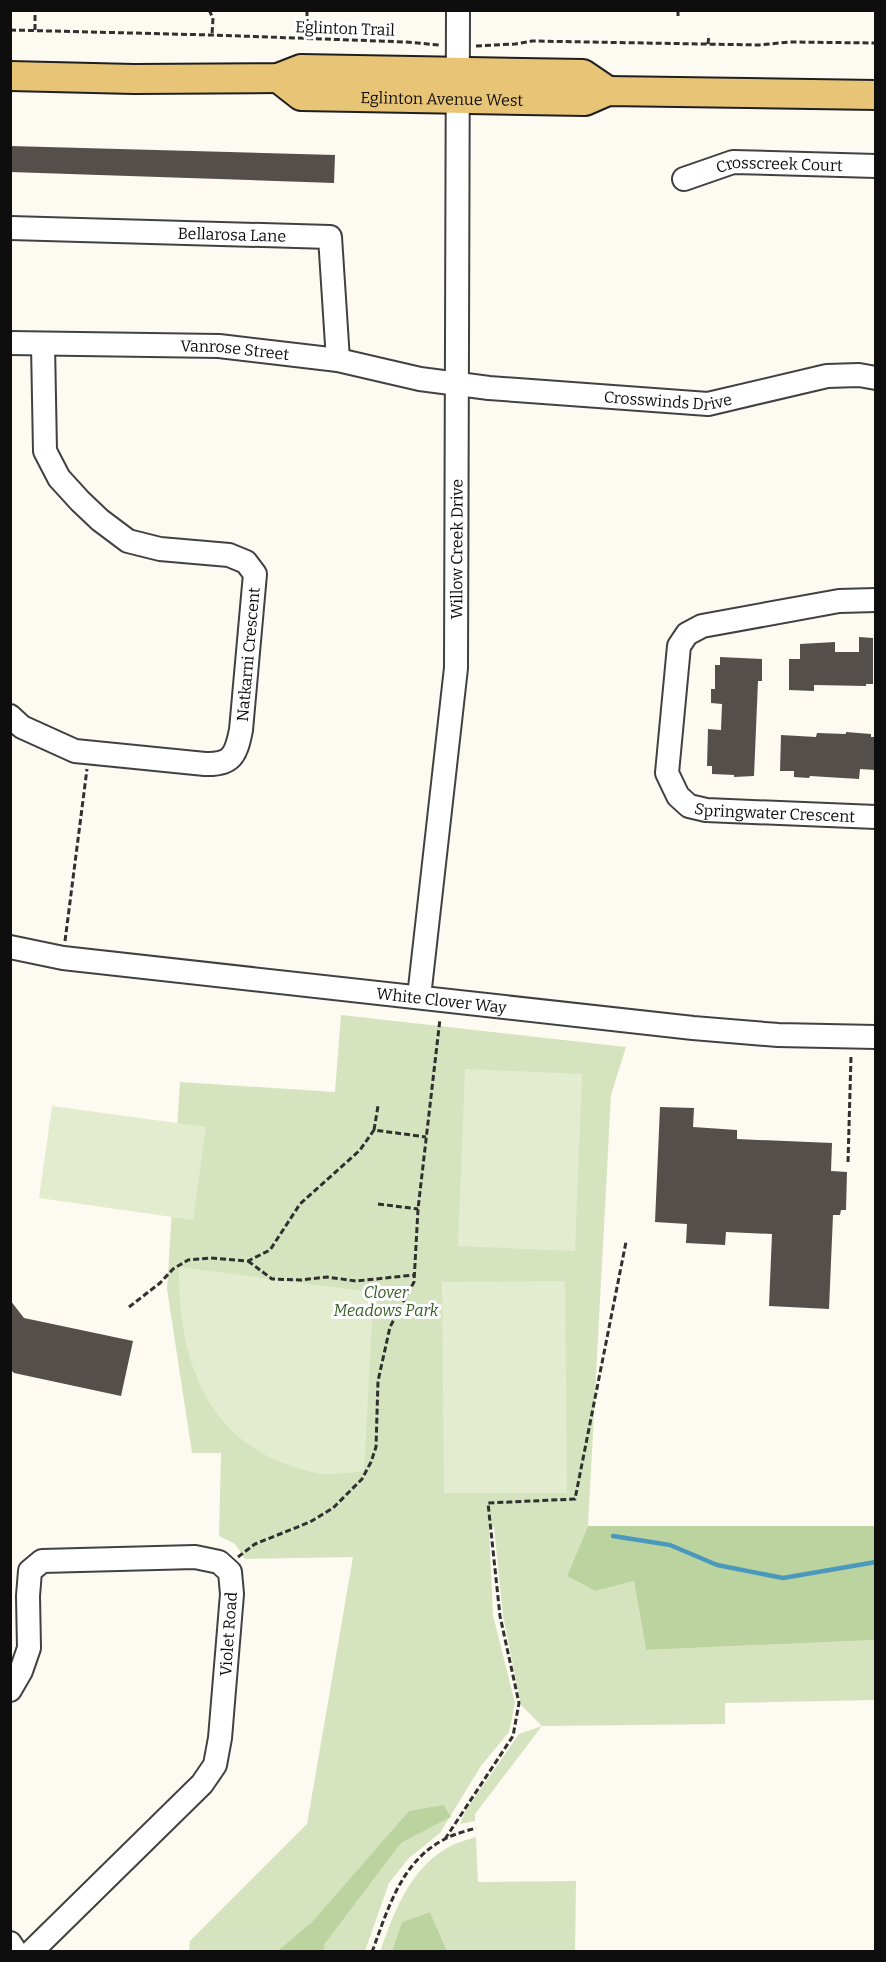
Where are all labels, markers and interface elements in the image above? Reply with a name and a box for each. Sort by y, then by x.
street label: Eglinton Trail [295,17,396,40]
street label: Eglinton Avenue West [360,88,524,110]
street label: Crosscreek Court [713,153,843,177]
street label: Bellarosa Lane [177,224,286,246]
street label: Vanrose Street [180,336,290,364]
street label: Crosswinds Drive [603,387,734,414]
street label: Willow Creek Drive [447,479,467,619]
street label: Natkarni Crescent [233,586,264,722]
street label: Springwater Crescent [693,799,856,826]
street label: White Clover Way [375,984,508,1017]
park label: Clover Meadows Park [333,1283,439,1320]
street label: Violet Road [216,1591,241,1677]

